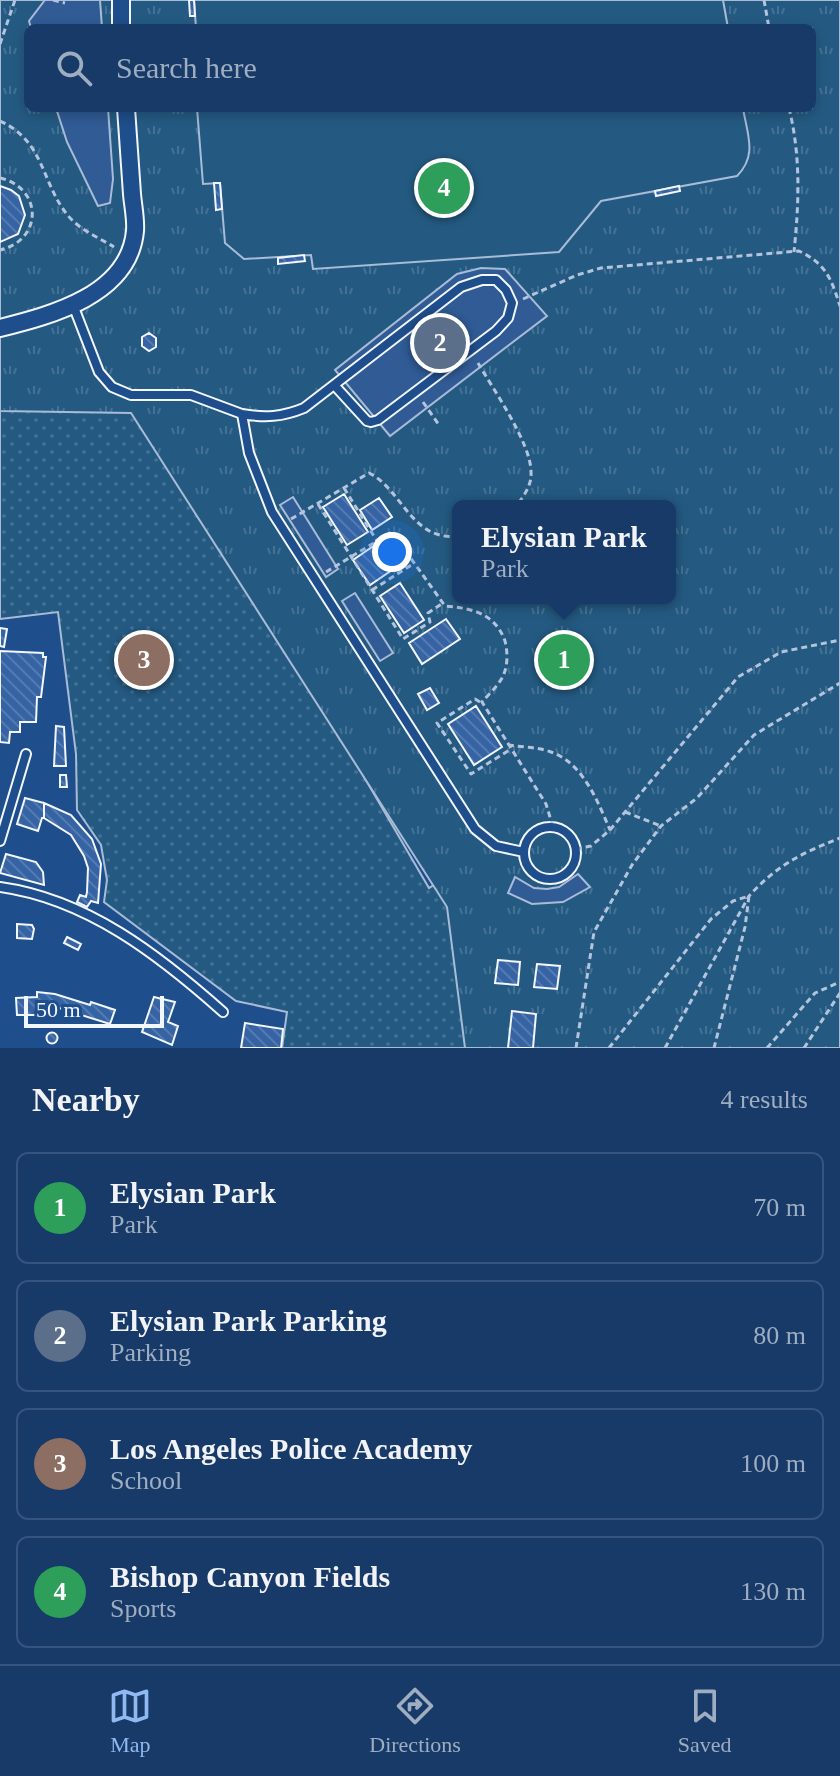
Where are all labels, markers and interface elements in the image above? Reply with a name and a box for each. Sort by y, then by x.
search box [24,24,816,112]
icon: search [52,46,96,90]
text: Search here [116,51,257,84]
pin: 4 [418,158,470,218]
pin: 2 [414,313,466,373]
popup [452,500,676,604]
text: Elysian Park [481,520,647,553]
your location [372,532,412,572]
text: Park [481,554,529,583]
pin: 3 [118,630,170,690]
pin: 1 [538,630,590,690]
scale bar [24,992,164,1028]
text: 50 m [36,997,81,1022]
text: Nearby [32,1081,140,1118]
text: 4 results [721,1085,808,1114]
text: Elysian Park [110,1176,276,1209]
text: 1 [54,1193,67,1222]
text: 70 m [753,1193,806,1222]
text: Park [110,1210,158,1239]
text: Elysian Park Parking [110,1304,387,1337]
text: 2 [54,1321,67,1350]
text: 80 m [753,1321,806,1350]
text: Parking [110,1338,191,1367]
text: Los Angeles Police Academy [110,1432,472,1465]
text: 3 [54,1449,67,1478]
text: 100 m [740,1449,806,1478]
text: School [110,1466,182,1495]
text: Bishop Canyon Fields [110,1560,390,1593]
text: 4 [54,1577,67,1606]
text: 130 m [740,1577,806,1606]
text: Sports [110,1594,176,1623]
tab: Map [108,1684,152,1758]
tab: Directions [369,1684,461,1758]
tab: Saved [678,1684,732,1758]

